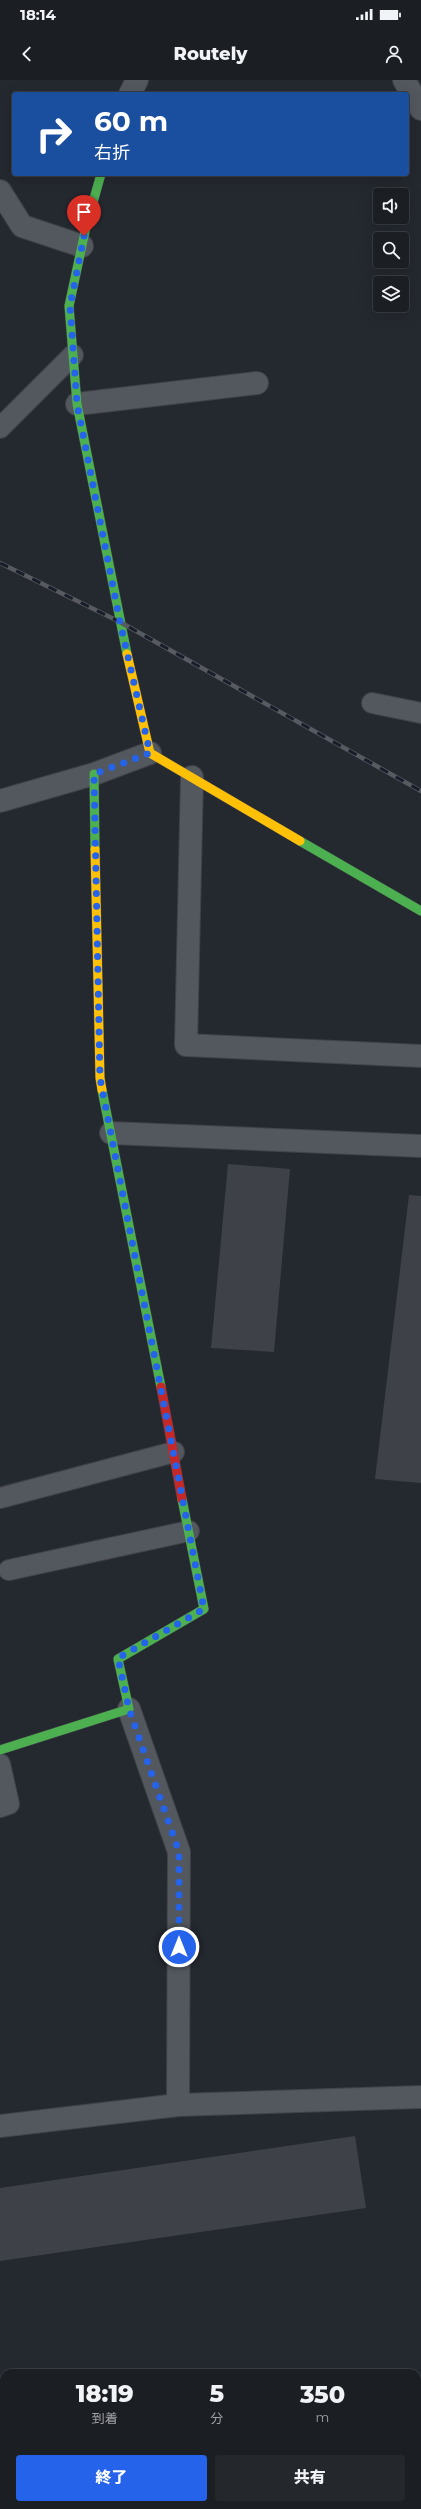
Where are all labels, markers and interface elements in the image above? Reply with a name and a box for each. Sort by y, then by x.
text: 18:14 [20,5,56,24]
icon: back [16,43,38,65]
text: Routely [174,43,247,65]
icon: person [383,43,405,65]
text: 60 m [94,104,168,138]
icon: right [28,108,80,160]
text: 右折 [94,142,130,164]
map controls [373,188,409,312]
button: sound [373,188,409,224]
pin [67,195,101,236]
icon: arrive [73,201,95,223]
button: search [373,232,409,268]
button: layers [373,276,409,312]
position arrow [158,1926,200,1968]
text: 18:19 [76,2379,134,2408]
text: 5 [210,2379,224,2408]
text: 350 [300,2380,345,2409]
text: m [316,2409,329,2425]
text: 到着 [92,2410,118,2426]
text: 分 [210,2410,223,2426]
button: 終了 [16,2455,207,2501]
button: 共有 [215,2455,405,2501]

